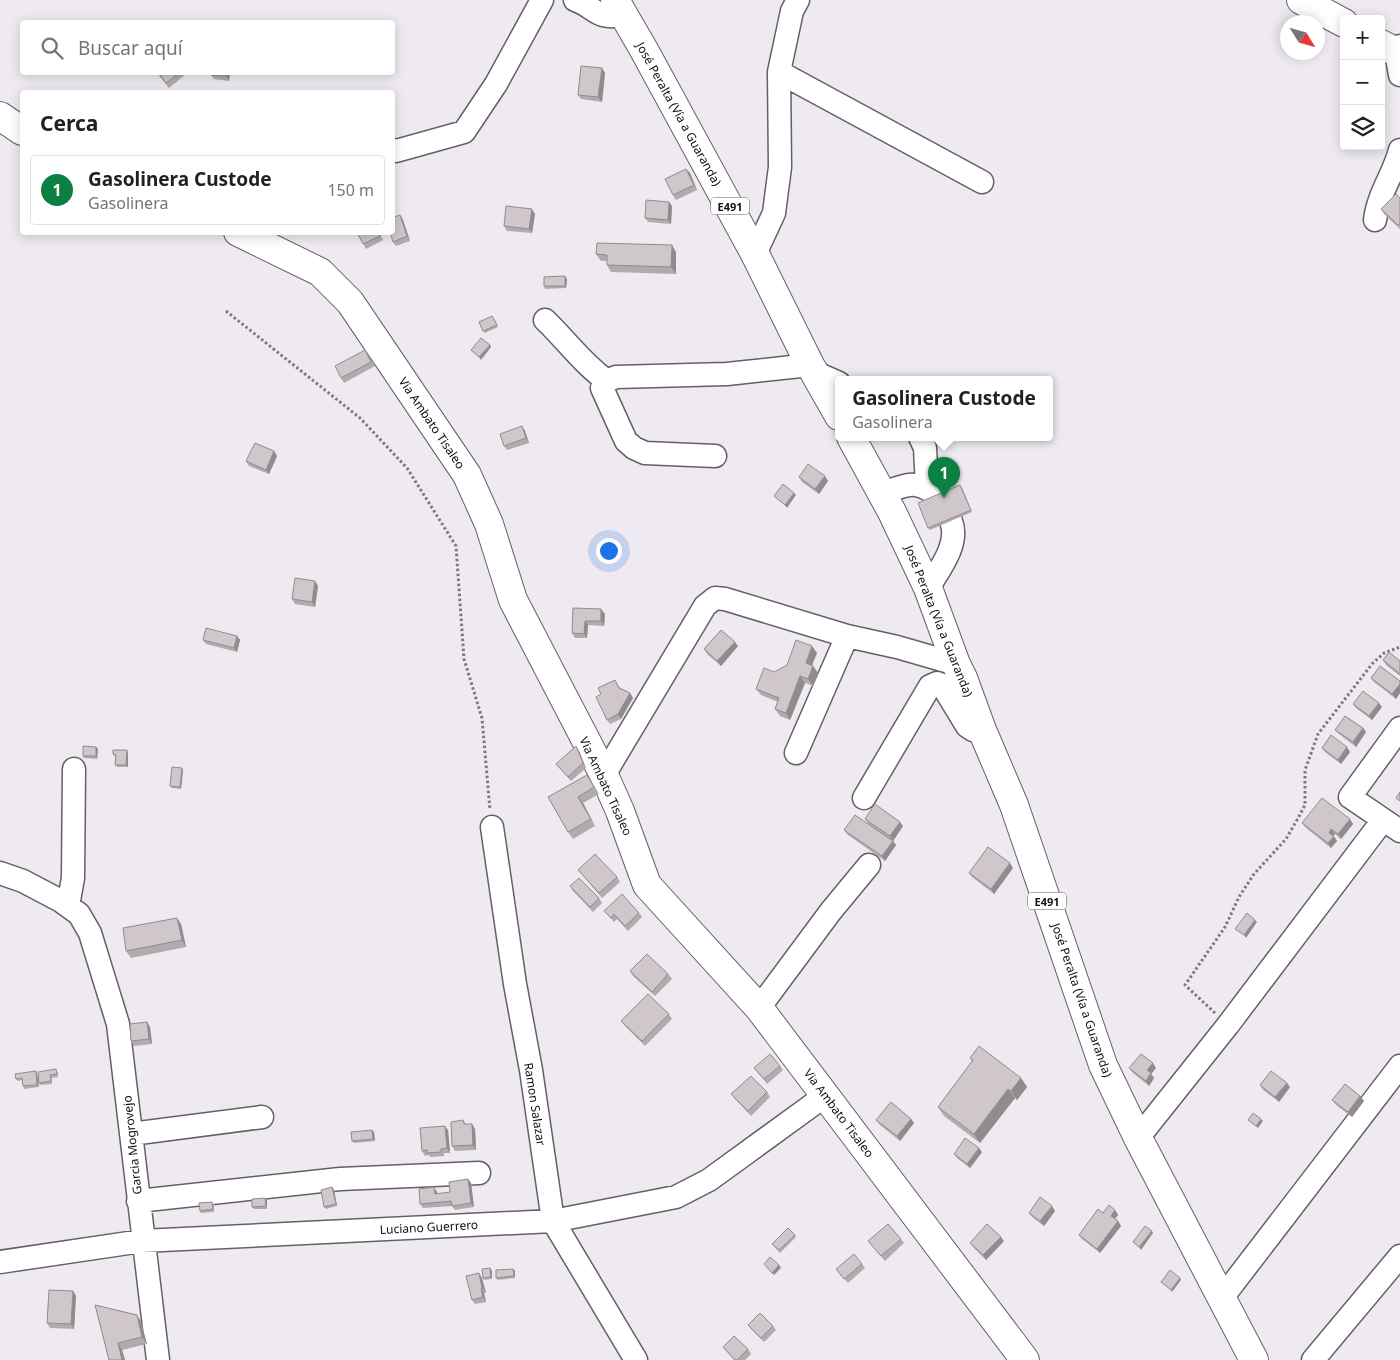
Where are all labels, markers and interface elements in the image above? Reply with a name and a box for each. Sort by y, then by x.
north arrow [1280,15,1325,60]
map controls [1340,15,1385,150]
button: + [1340,15,1385,60]
search box [20,20,395,75]
icon: search [38,34,66,62]
text: Buscar aquí [78,35,183,61]
street label: José Peralta (Vía a Guaranda) [632,38,726,189]
button: − [1340,60,1385,105]
button: layers [1340,105,1385,150]
text: Cerca [40,109,98,137]
text: Gasolinera Custode [88,166,272,192]
text: 1 [52,179,62,201]
text: 150 m [327,179,374,201]
text: Gasolinera [88,192,168,214]
road number: E491 [711,198,749,215]
street label: Via Ambato Tisaleo [395,374,469,472]
popup [835,376,1053,441]
text: Gasolinera Custode [852,385,1036,411]
text: Gasolinera [852,411,933,433]
pin: 1 [928,457,960,498]
your location [596,538,622,564]
street label: José Peralta (Vía a Guaranda) [900,542,977,700]
street label: Via Ambato Tisaleo [576,734,636,838]
road number: E491 [1028,892,1066,909]
street label: José Peralta (Vía a Guaranda) [1047,920,1117,1080]
street label: Ramon Salazar [520,1061,550,1147]
street label: Via Ambato Tisaleo [800,1065,878,1161]
street label: Garcia Mogrovejo [118,1095,146,1195]
street label: Luciano Guerrero [379,1216,479,1238]

